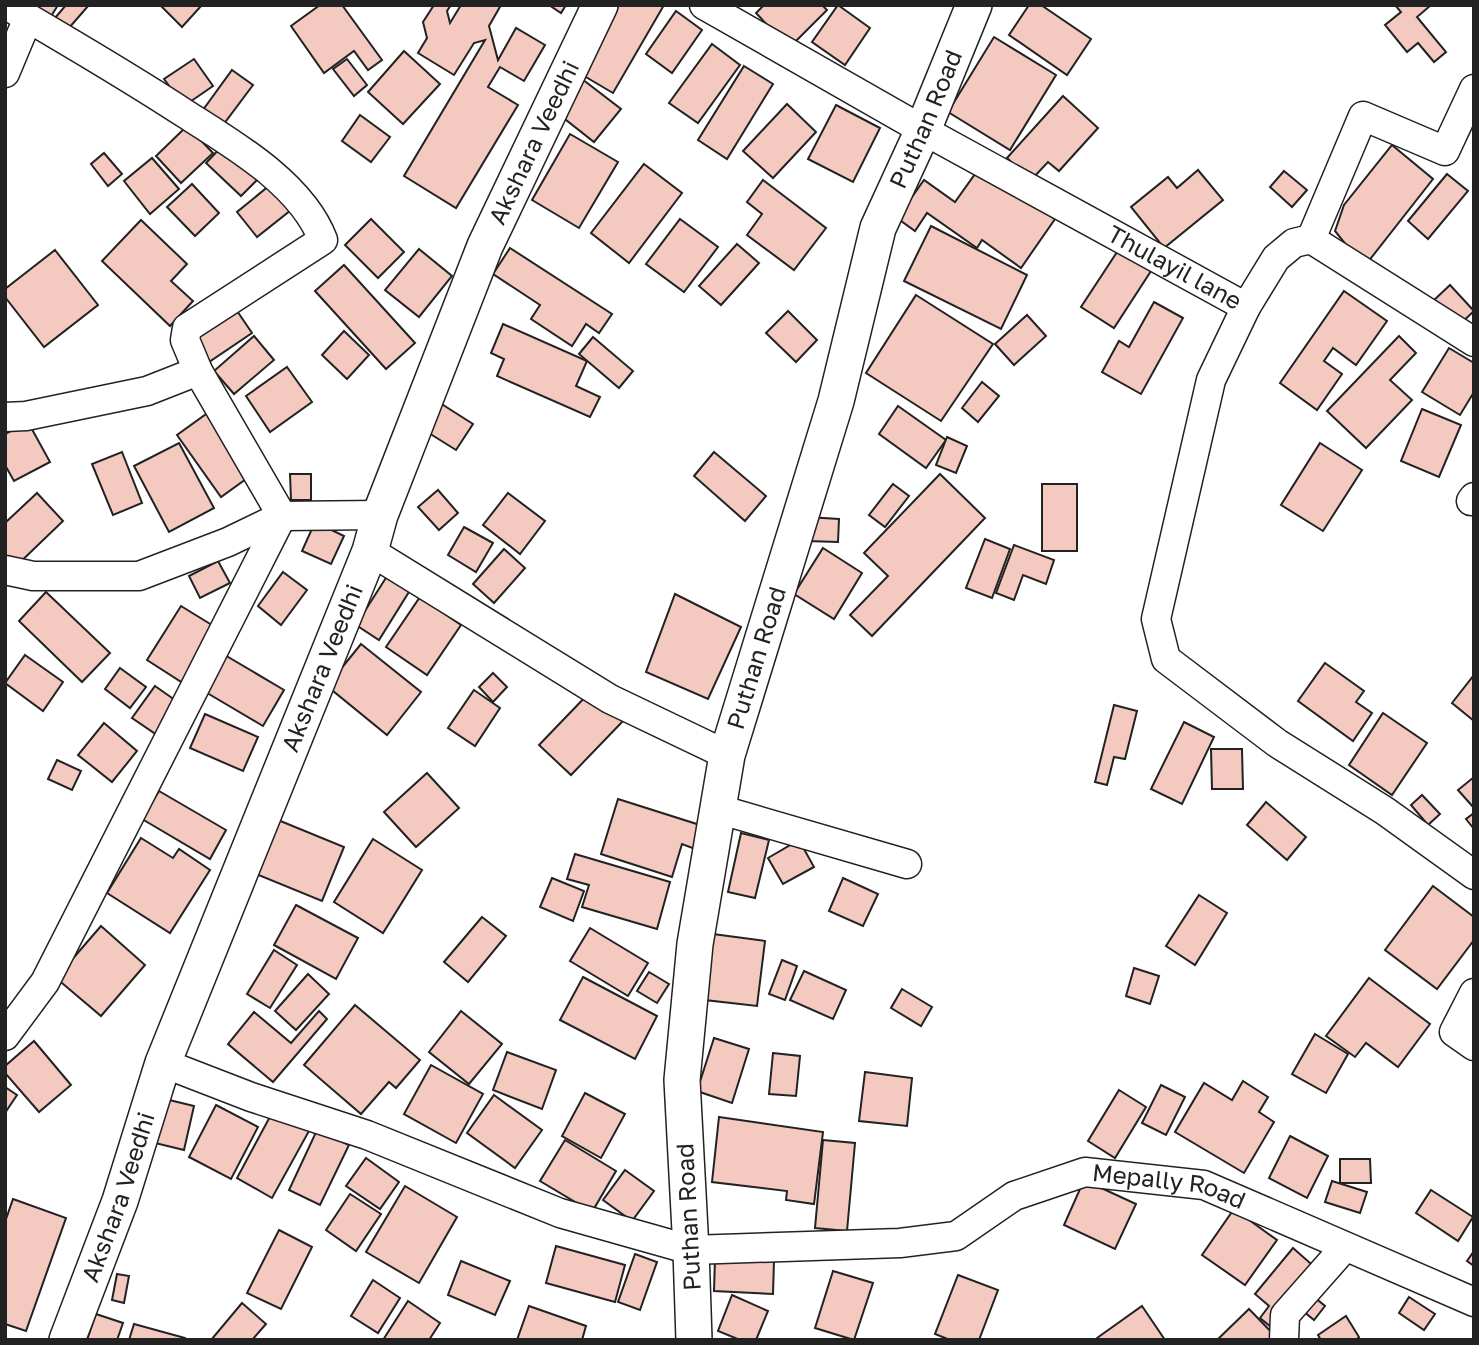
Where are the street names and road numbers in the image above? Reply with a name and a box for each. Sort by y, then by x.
street label: Puthan Road [882,45,967,192]
street label: Akshara Veedhi [481,56,584,229]
street label: Thulayil lane [1103,218,1247,315]
street label: Akshara Veedhi [274,580,368,756]
street label: Puthan Road [720,583,791,733]
street label: Akshara Veedhi [75,1108,160,1286]
street label: Puthan Road [669,1143,706,1292]
street label: Mepally Road [1091,1157,1250,1214]

